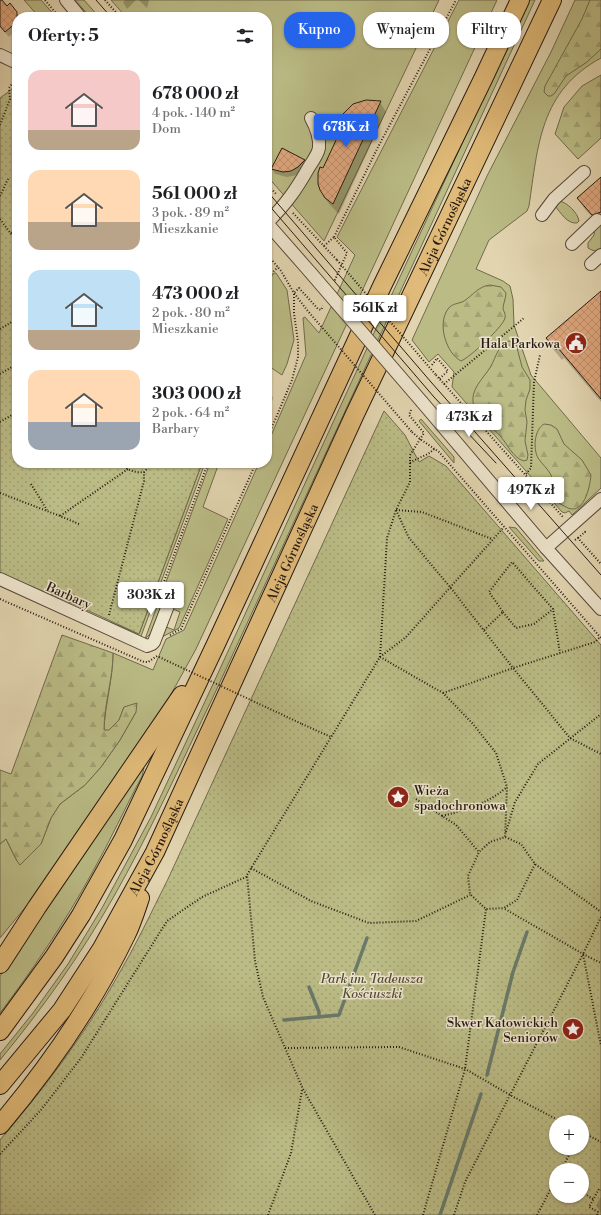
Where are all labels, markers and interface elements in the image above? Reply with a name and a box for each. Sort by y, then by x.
chip: Kupno [284,12,355,48]
chip: Wynajem [363,12,449,48]
chip: Filtry [457,12,521,48]
text: Oferty: 5 [28,25,99,47]
icon: filters [234,25,256,47]
text: 678 000 zł [152,83,239,105]
icon: home [60,86,108,134]
text: 4 pok. · 140 m² [152,105,235,121]
pin: 678K zł [309,114,383,148]
text: 678K zł [323,119,369,135]
text: Dom [152,121,181,137]
street label: Aleja Górnośląska [415,175,475,279]
text: 561 000 zł [152,183,237,205]
icon: home [60,186,108,234]
text: 3 pok. · 89 m² [152,205,229,221]
text: Mieszkanie [152,221,219,237]
text: 473 000 zł [152,283,239,305]
icon: home [60,286,108,334]
pin: 561K zł [338,295,412,329]
text: 561K zł [352,300,398,316]
text: 2 pok. · 80 m² [152,305,230,321]
text: Mieszkanie [152,321,219,337]
public building icon: Hala Parkowa [563,330,589,356]
place label: Hala Parkowa [480,336,560,352]
text: 303 000 zł [152,383,241,405]
icon: home [60,386,108,434]
pin: 473K zł [432,404,506,438]
text: 2 pok. · 64 m² [152,405,229,421]
text: 473K zł [446,409,492,425]
text: Barbary [152,421,200,437]
pin: 497K zł [494,477,568,511]
text: 497K zł [507,482,555,498]
street label: Aleja Górnośląska [263,501,322,606]
street label: Barbary [43,579,94,613]
pin: 303K zł [114,582,188,616]
text: 303K zł [127,587,175,603]
place label: Wieża spadochronowa [413,783,506,814]
place icon: Wieża spadochronowa [385,784,411,810]
street label: Aleja Górnośląska [125,796,188,899]
park label: Park im. Tadeusza Kościuszki [320,971,424,1002]
place label: Skwer Katowickich Seniorów [447,1015,559,1046]
place icon: Skwer Katowickich Seniorów [560,1016,586,1042]
map controls [549,1115,589,1203]
button: + [549,1115,589,1155]
button: − [549,1163,589,1203]

